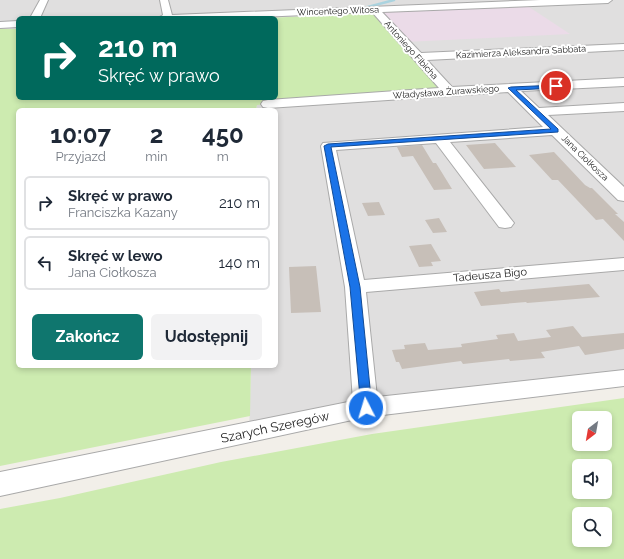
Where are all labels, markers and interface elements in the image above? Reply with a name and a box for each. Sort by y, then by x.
street label: Wincentego Witosa [297,5,379,17]
street label: Antoniego Fibicha [382,19,440,81]
text: 210 m [98,31,178,64]
icon: right [32,32,84,84]
street label: Kazimierza Aleksandra Sabbata [456,44,586,60]
text: Skręć w prawo [98,65,220,86]
pin [539,69,573,103]
icon: arrive [545,75,567,97]
street label: Władysława Żurawskiego [392,82,500,101]
text: 10:07 [50,120,111,149]
text: 2 [150,120,163,149]
text: 450 [202,120,244,149]
street label: Jana Ciołkosza [559,133,611,183]
text: Przyjazd [55,149,106,164]
text: min [145,149,168,164]
text: m [217,149,229,164]
text: Skręć w prawo [68,187,173,205]
icon: right [34,192,56,214]
text: 210 m [219,194,260,212]
text: Franciszka Kazany [68,205,178,220]
text: Skręć w lewo [68,247,163,265]
icon: left [34,252,56,274]
text: 140 m [219,254,260,272]
text: Jana Ciołkosza [68,265,157,280]
street label: Tadeusza Bigo [453,265,528,285]
button: Zakończ [32,314,143,360]
button: Udostępnij [151,314,262,360]
position arrow [345,387,387,429]
street label: Szarych Szeregów [219,408,331,446]
north arrow [572,411,612,451]
map controls [572,411,612,547]
button: sound [572,459,612,499]
button: search [572,507,612,547]

